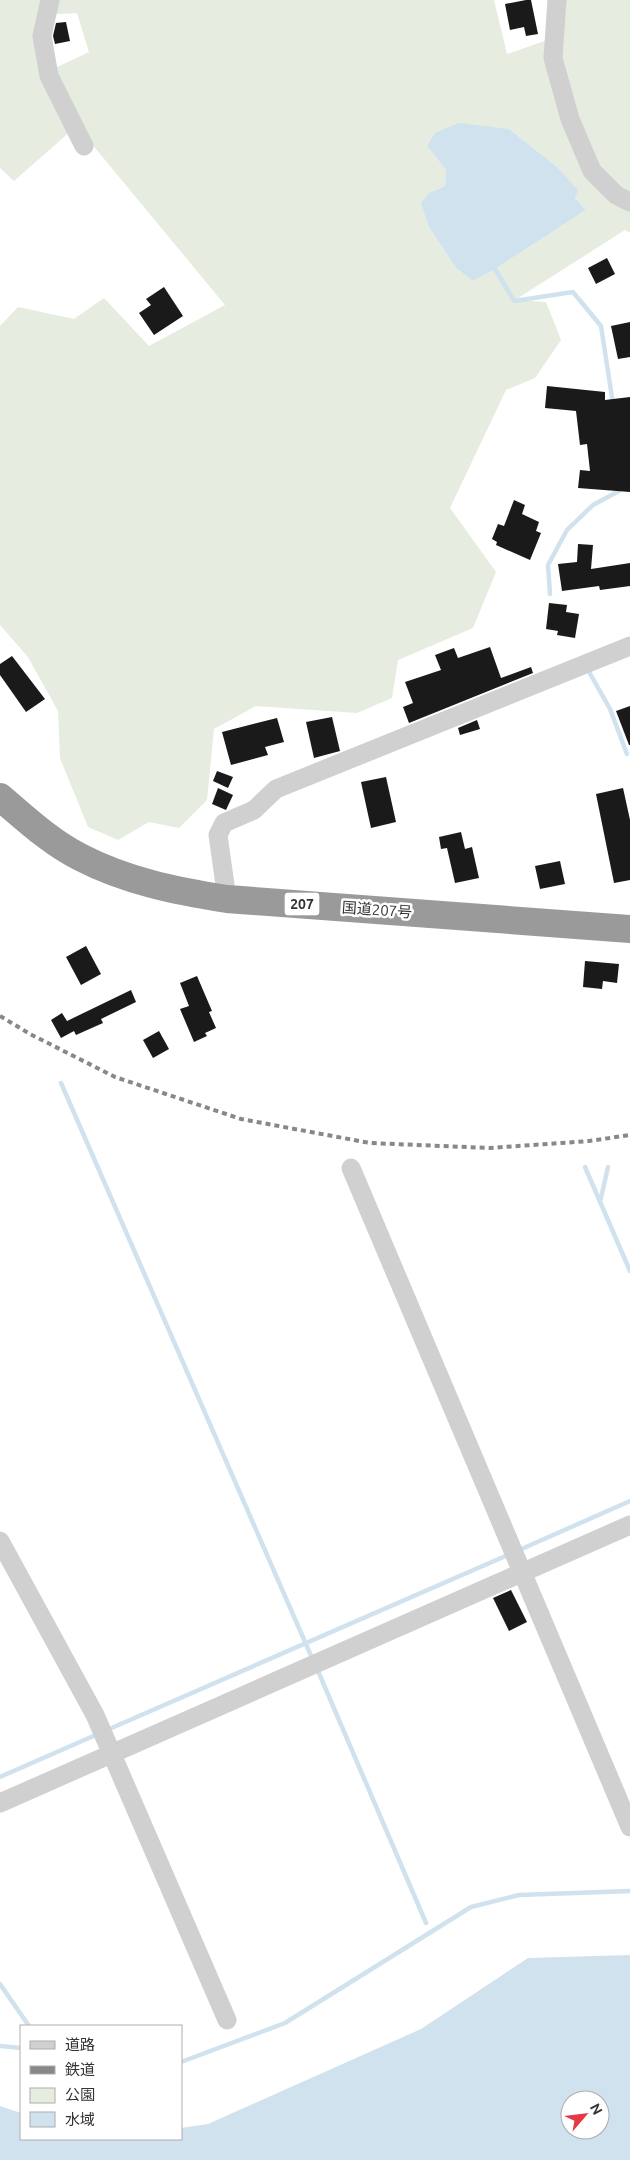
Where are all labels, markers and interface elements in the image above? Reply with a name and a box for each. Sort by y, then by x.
road number: 207 [284,892,320,916]
street label: 国道207号 [341,899,413,920]
legend [20,2025,182,2140]
text: 道路 [65,2036,95,2053]
text: 鉄道 [65,2061,95,2078]
text: 公園 [65,2086,95,2103]
north arrow [560,2090,610,2140]
text: N [587,2101,606,2117]
text: 水域 [65,2111,95,2128]

